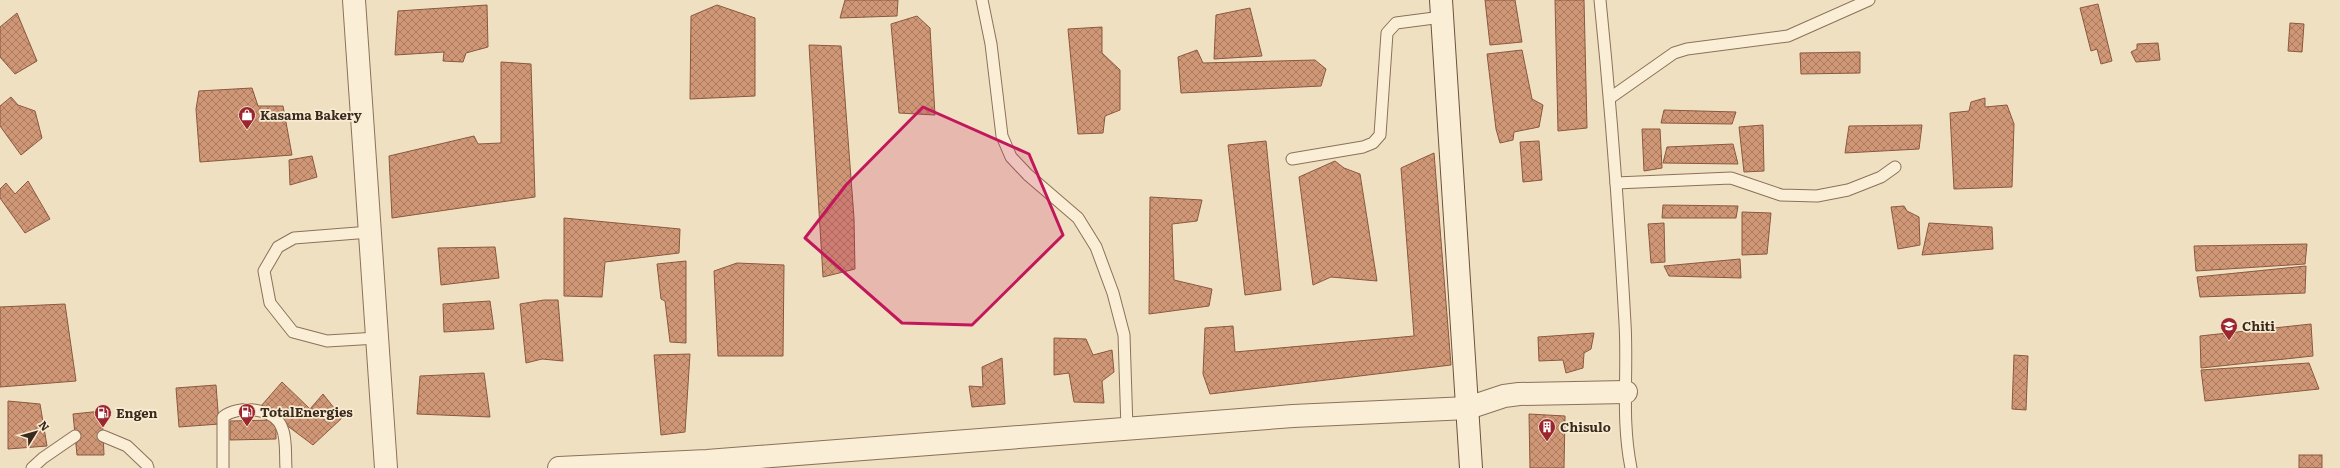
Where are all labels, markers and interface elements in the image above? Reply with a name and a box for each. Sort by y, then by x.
shop icon: Kasama Bakery [237,105,257,130]
place label: Kasama Bakery [260,105,362,124]
school or university icon: Chiti [2219,316,2239,341]
place label: Chiti [2242,316,2275,335]
fuel station icon: TotalEnergies [237,402,257,427]
place label: TotalEnergies [260,402,353,421]
fuel station icon: Engen [93,403,113,428]
place label: Engen [116,403,157,422]
north arrow [16,412,56,452]
text: N [36,417,54,434]
building icon: Chisulo [1537,417,1557,442]
place label: Chisulo [1560,417,1611,436]

